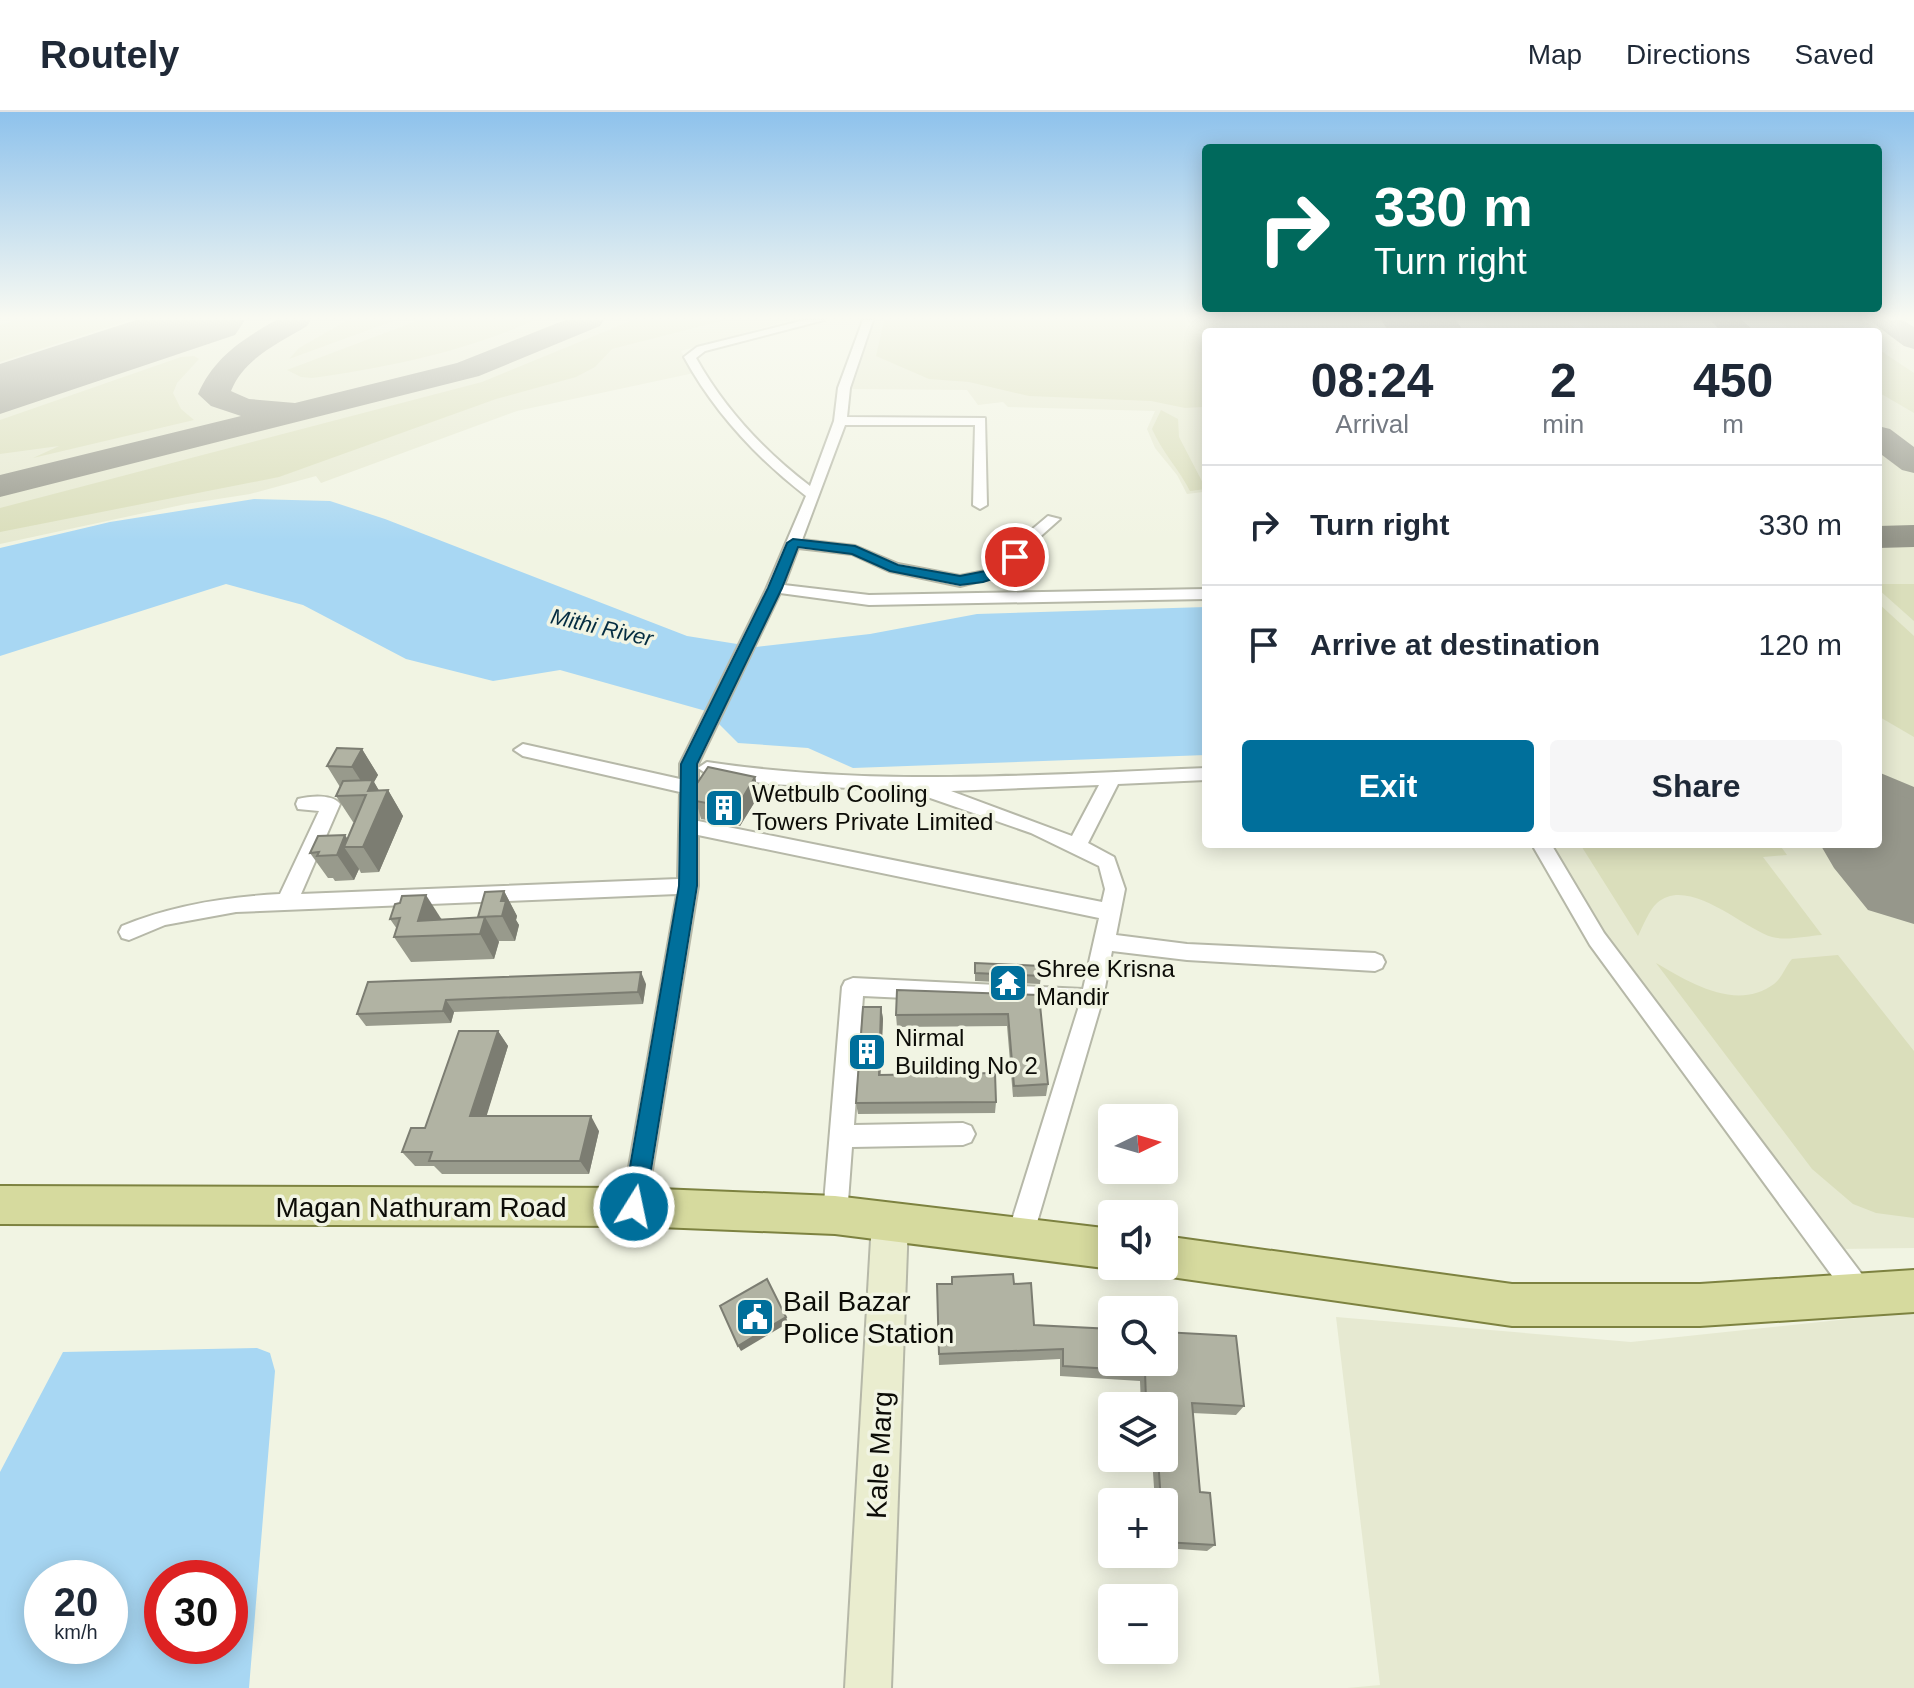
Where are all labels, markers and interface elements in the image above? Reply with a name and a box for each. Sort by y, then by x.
text: Routely [40,34,179,76]
text: Map [1528,39,1582,70]
text: Directions [1626,39,1751,70]
text: Saved [1795,39,1874,70]
text: 330 m [1374,175,1533,238]
icon: right [1242,176,1346,280]
text: Turn right [1374,241,1527,282]
text: 08:24 [1311,354,1434,407]
text: 2 [1550,354,1577,407]
text: 450 [1693,354,1773,407]
text: Arrival [1335,409,1409,439]
text: min [1542,409,1584,439]
text: m [1722,409,1744,439]
icon: right [1242,503,1286,547]
text: Turn right [1310,508,1449,541]
text: 330 m [1759,508,1842,541]
pin [981,523,1049,591]
icon: arrive [993,535,1037,579]
water label: Mithi River [548,604,657,652]
icon: arrive [1242,623,1286,667]
text: Arrive at destination [1310,628,1600,661]
text: 120 m [1759,628,1842,661]
button: Exit [1242,740,1534,832]
button: Share [1550,740,1842,832]
place label: Wetbulb Cooling Towers Private Limited [752,780,993,835]
building icon: Wetbulb Cooling Towers Private Limited [703,787,745,829]
place label: Shree Krisna Mandir [1036,955,1175,1010]
temple icon: Shree Krisna Mandir [987,962,1029,1004]
place label: Nirmal Building No 2 [895,1024,1038,1079]
building icon: Nirmal Building No 2 [846,1031,888,1073]
north arrow [1098,1104,1178,1184]
map controls [1098,1104,1178,1664]
position arrow [592,1165,676,1249]
street label: Magan Nathuram Road [275,1192,567,1223]
button: sound [1098,1200,1178,1280]
place label: Bail Bazar Police Station [783,1286,954,1349]
public building icon: Bail Bazar Police Station [734,1296,776,1338]
button: search [1098,1296,1178,1376]
street label: Kale Marg [861,1390,898,1520]
button: layers [1098,1392,1178,1472]
button: + [1098,1488,1178,1568]
speed limit sign: 30 [144,1560,248,1664]
text: 20 [54,1580,98,1624]
button: − [1098,1584,1178,1664]
text: km/h [54,1621,98,1643]

